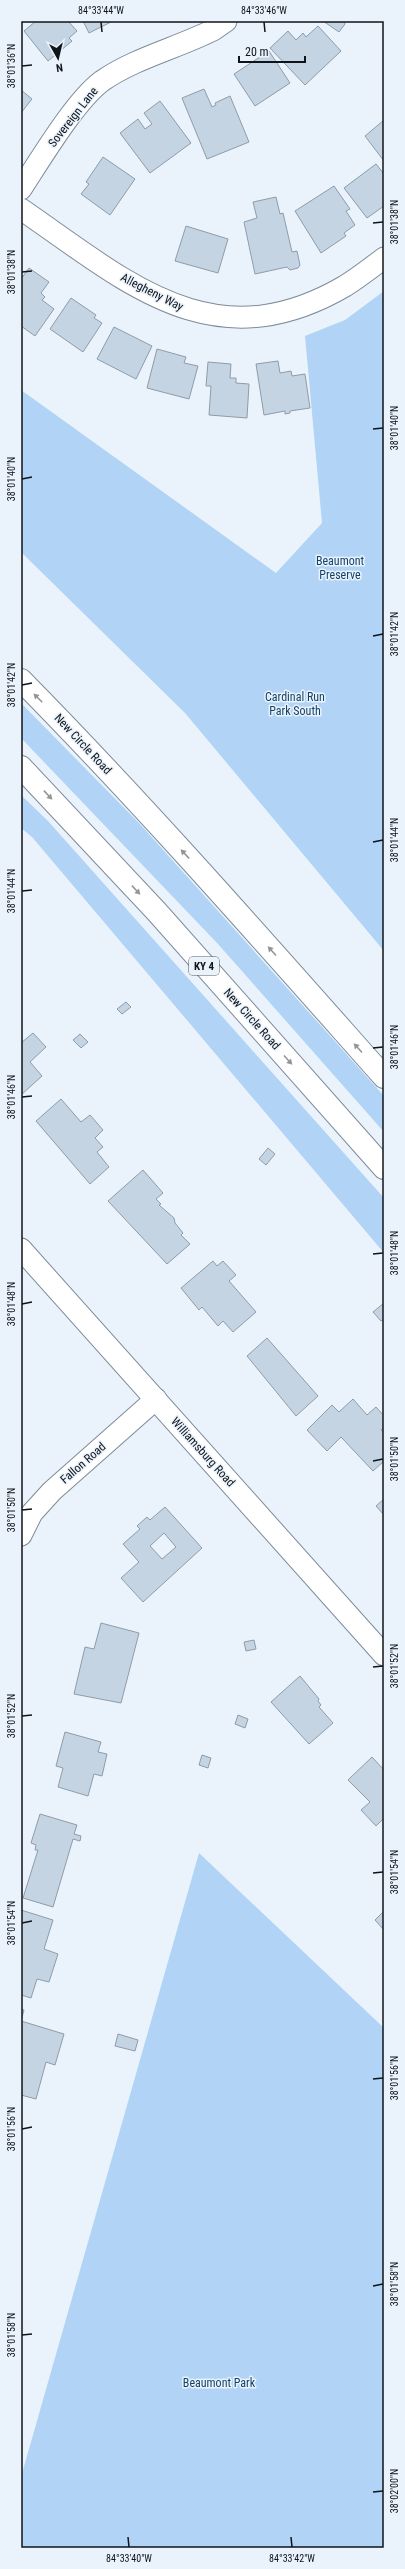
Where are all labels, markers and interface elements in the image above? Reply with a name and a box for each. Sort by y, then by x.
text: 84°33'44"W [78,5,124,16]
text: 84°33'46"W [241,5,287,16]
north arrow [38,38,78,78]
scale bar [239,38,305,64]
text: 38°01'36"N [6,44,17,88]
text: 20 m [245,45,269,59]
text: N [55,61,64,74]
street label: Sovereign Lane [45,84,101,150]
text: 38°01'38"N [389,200,400,244]
text: 38°01'38"N [6,250,17,294]
street label: Allegheny Way [118,270,186,314]
text: 38°01'40"N [389,406,400,450]
text: 38°01'40"N [6,457,17,501]
park label: Beaumont Preserve [316,554,365,582]
text: 38°01'42"N [389,612,400,656]
text: 38°01'42"N [6,663,17,707]
park label: Cardinal Run Park South [265,690,325,718]
one-way arrow [34,693,43,703]
street label: New Circle Road [51,711,115,777]
one-way arrow [43,790,53,800]
text: 38°01'44"N [389,818,400,862]
one-way arrow [180,849,190,859]
text: 38°01'44"N [6,869,17,913]
one-way arrow [132,885,141,895]
one-way arrow [267,946,276,956]
road number: KY 4 [189,957,219,975]
street label: New Circle Road [221,986,283,1053]
text: 38°01'46"N [389,1025,400,1069]
one-way arrow [353,1043,363,1053]
one-way arrow [284,1055,293,1065]
text: 38°01'46"N [6,1075,17,1119]
text: 38°01'48"N [389,1231,400,1275]
text: 38°01'48"N [6,1282,17,1326]
street label: Williamsburg Road [168,1414,238,1490]
text: 38°01'50"N [389,1437,400,1481]
street label: Fallon Road [57,1439,109,1486]
text: 38°01'50"N [6,1488,17,1532]
text: 38°01'52"N [389,1644,400,1688]
text: 38°01'52"N [6,1694,17,1738]
text: 38°01'54"N [389,1850,400,1894]
text: 38°01'54"N [6,1901,17,1945]
text: 38°01'56"N [389,2056,400,2100]
text: 38°01'56"N [6,2107,17,2151]
text: 38°01'58"N [389,2262,400,2306]
text: 38°01'58"N [6,2313,17,2357]
park label: Beaumont Park [183,2376,256,2390]
text: 38°02'00"N [389,2469,400,2513]
text: 84°33'40"W [106,2553,152,2564]
text: 84°33'42"W [269,2553,315,2564]

